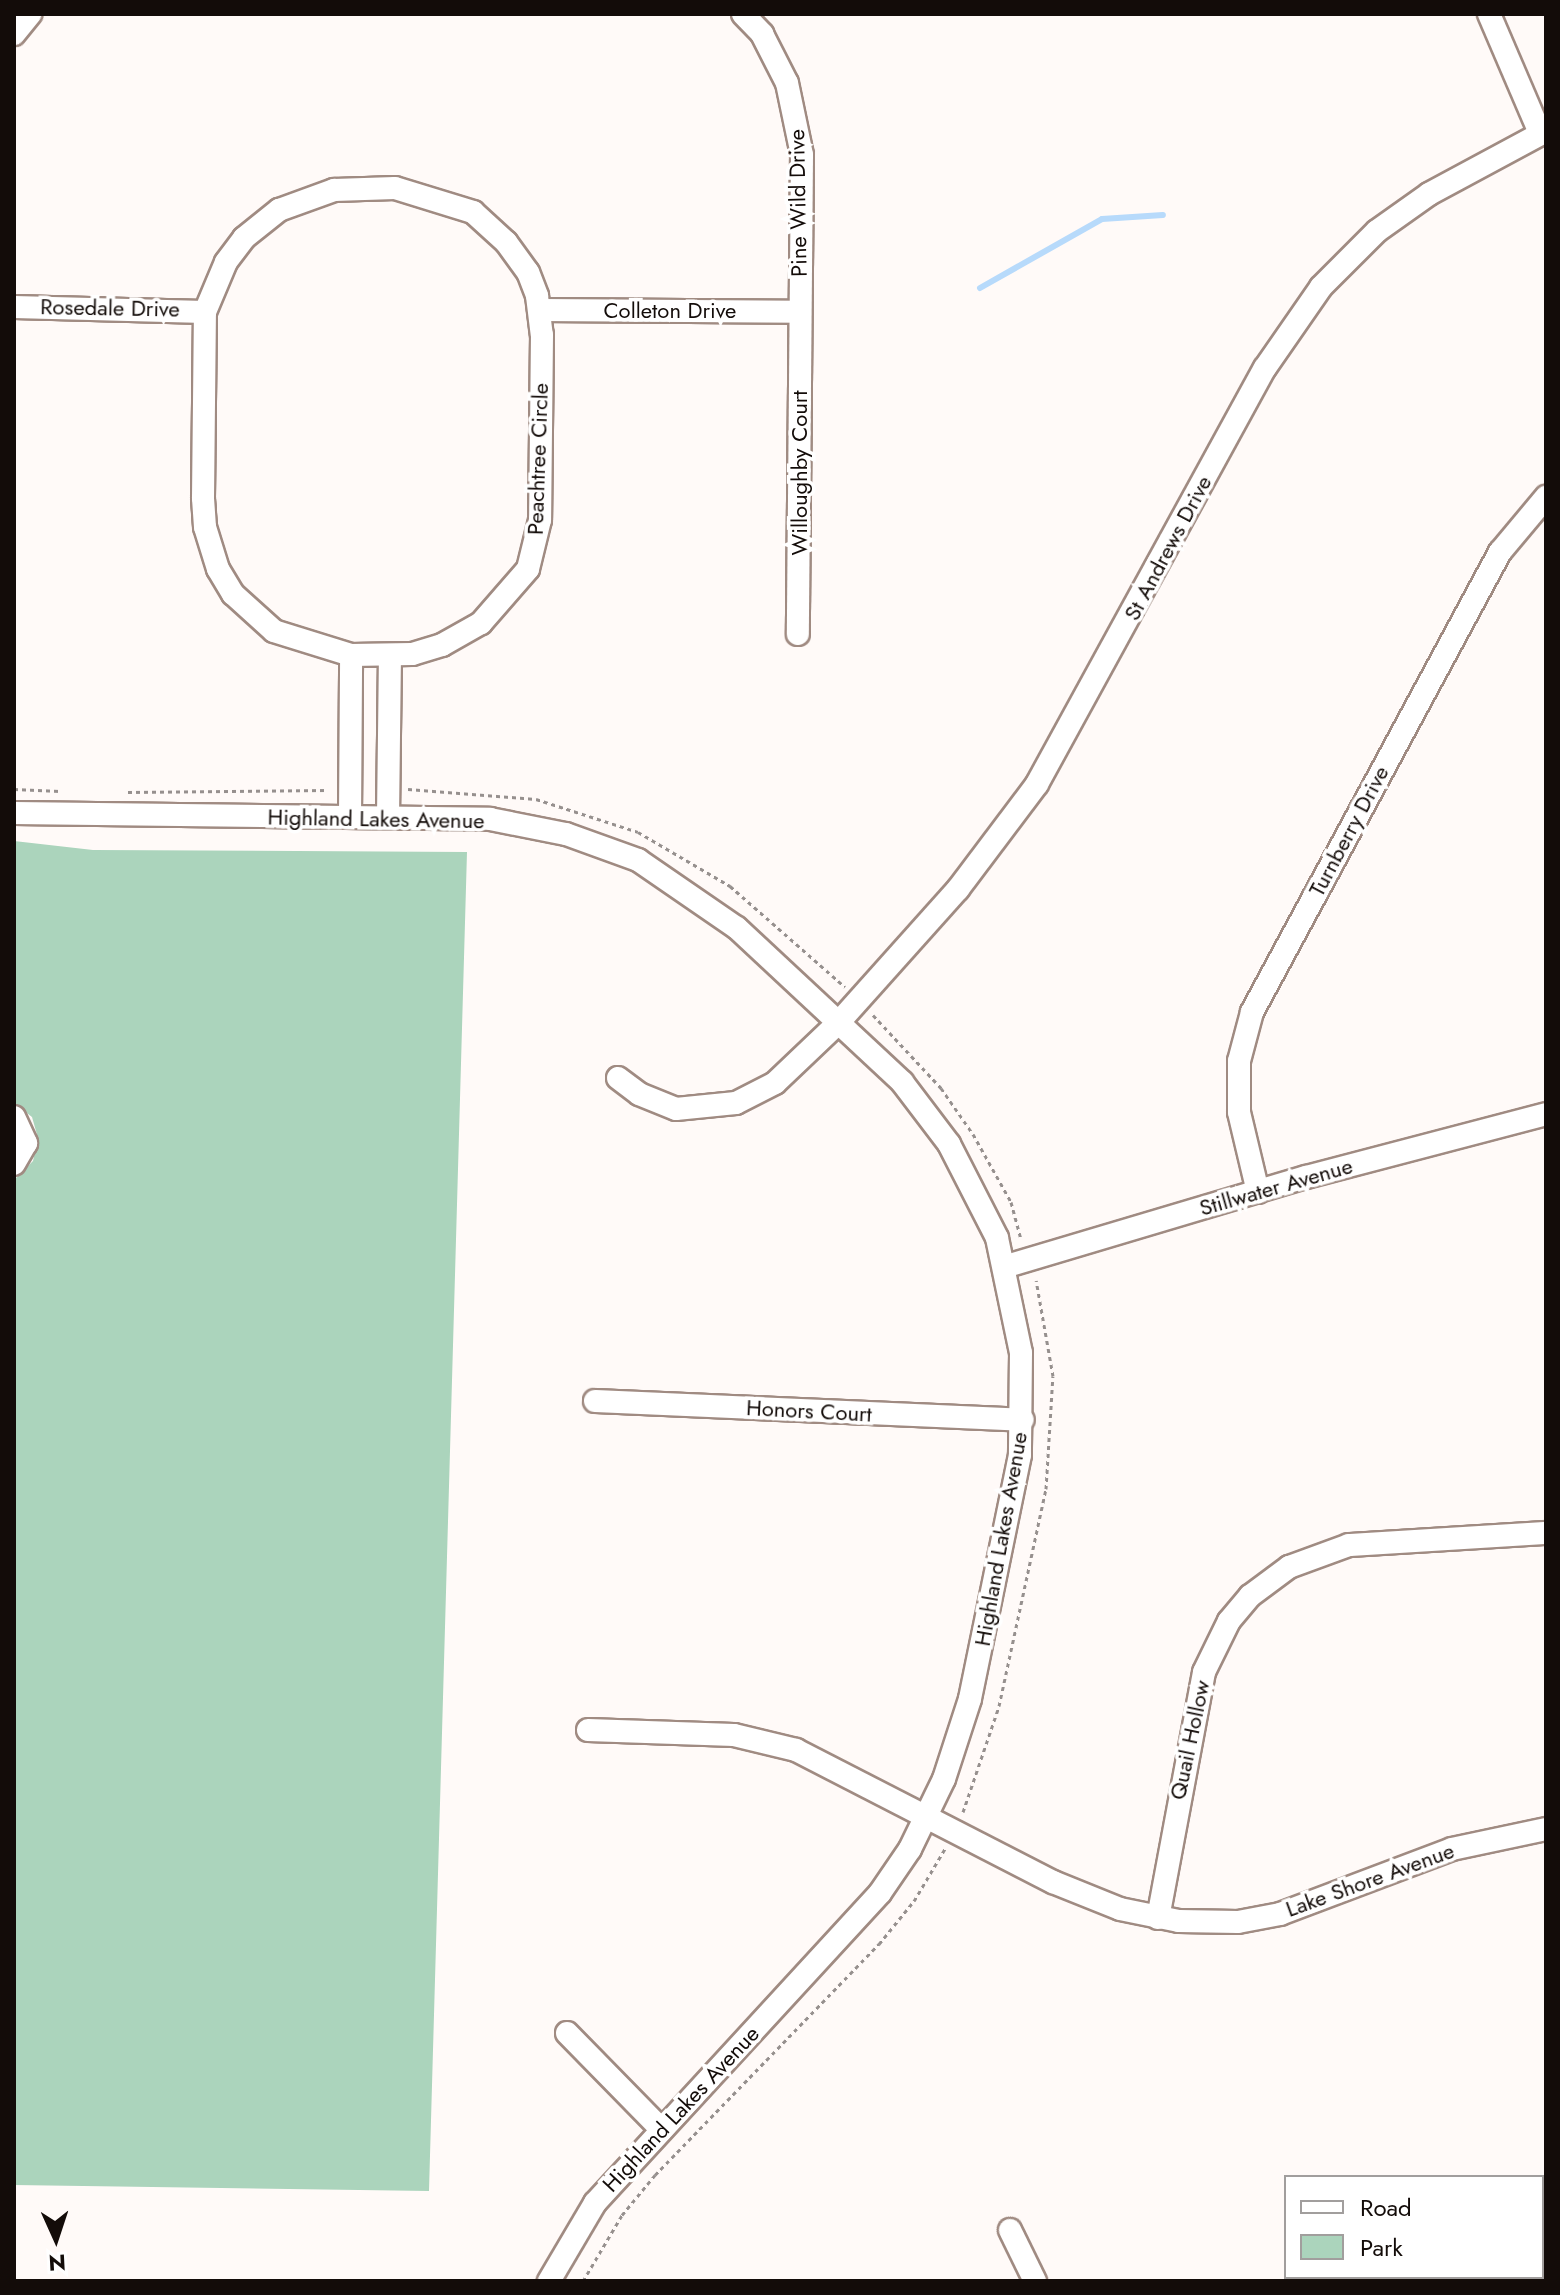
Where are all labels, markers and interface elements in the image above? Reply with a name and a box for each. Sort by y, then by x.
street label: Pine Wild Drive [784,129,812,277]
street label: Rosedale Drive [40,294,180,322]
street label: Colleton Drive [604,298,736,324]
street label: Peachtree Circle [522,383,554,535]
street label: Willoughby Court [787,390,813,556]
street label: St Andrews Drive [1119,471,1217,625]
street label: Turnberry Drive [1304,761,1394,901]
street label: Highland Lakes Avenue [267,804,485,834]
street label: Stillwater Avenue [1196,1153,1356,1221]
street label: Honors Court [746,1395,872,1427]
street label: Highland Lakes Avenue [969,1430,1033,1648]
street label: Quail Hollow [1164,1678,1216,1802]
street label: Lake Shore Avenue [1282,1837,1458,1923]
street label: Highland Lakes Avenue [597,2021,765,2197]
legend [1284,2175,1544,2279]
text: Road [1360,2190,1412,2225]
north arrow [16,2199,96,2279]
text: Park [1360,2230,1403,2265]
text: N [48,2247,67,2279]

